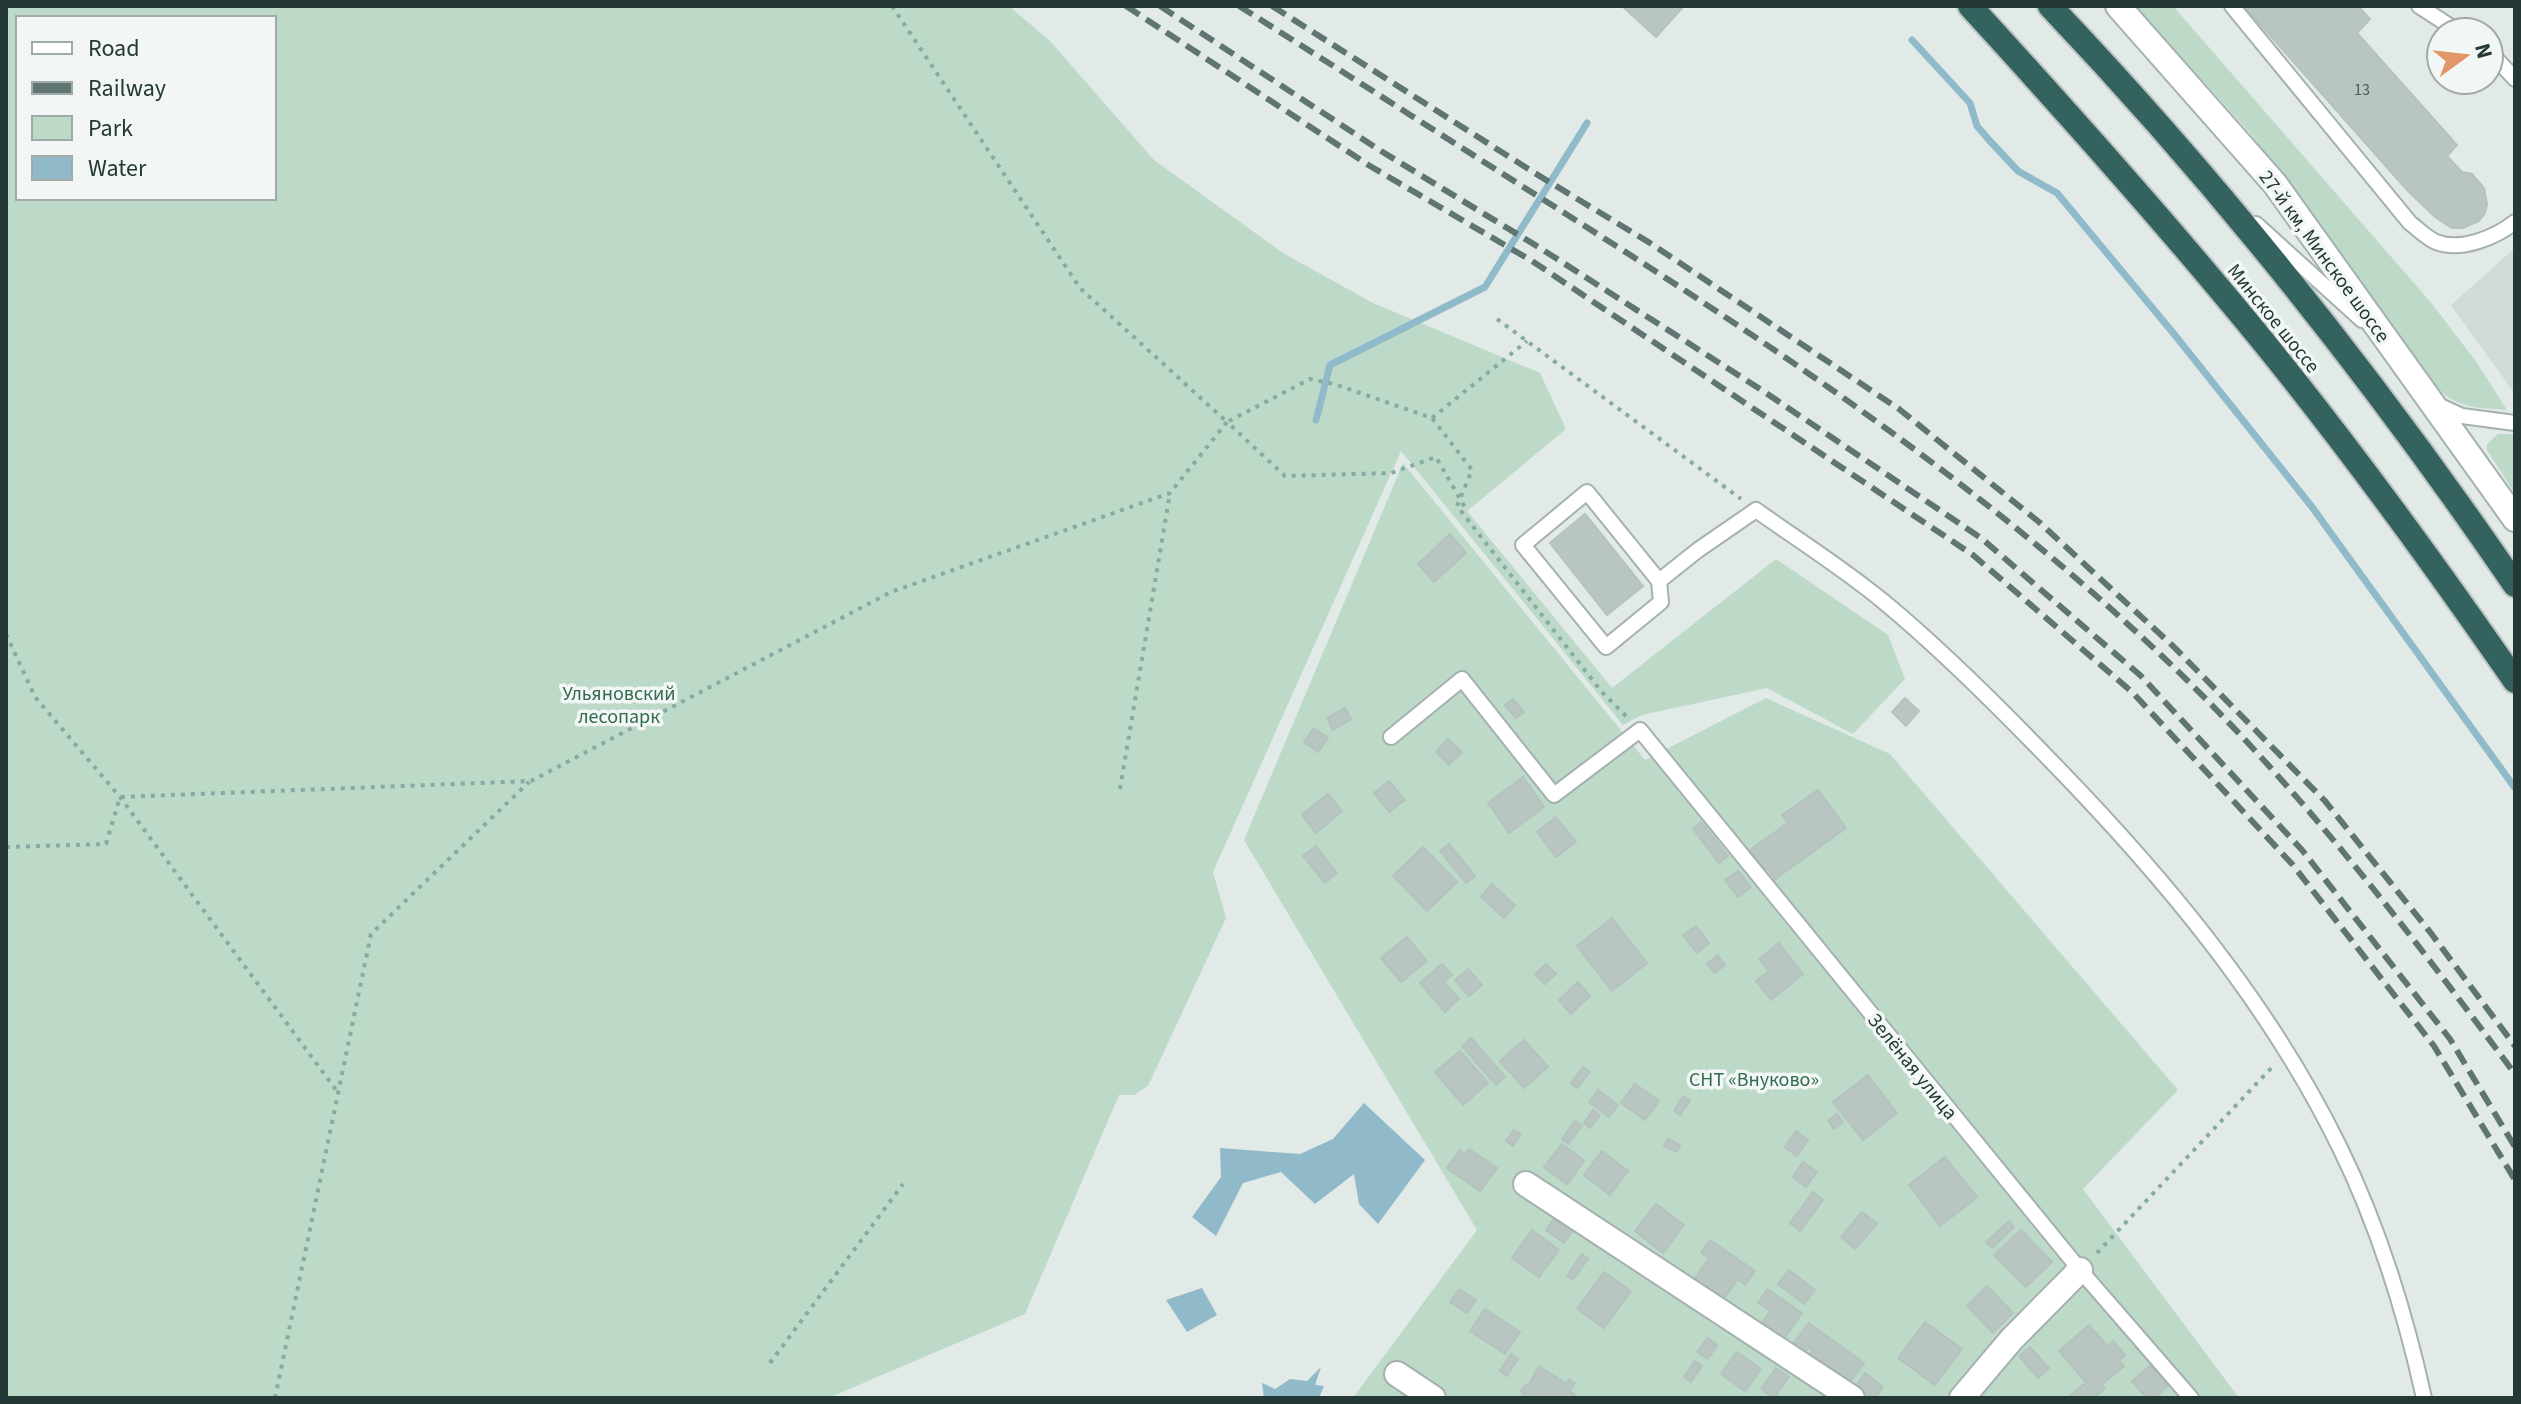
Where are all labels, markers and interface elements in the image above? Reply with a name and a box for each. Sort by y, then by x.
legend [16,16,276,200]
north arrow [2425,16,2505,96]
text: Road [88,31,140,66]
text: N [2466,40,2501,62]
text: Railway [88,71,166,106]
house number: 13 [2354,79,2370,101]
text: Park [88,111,133,146]
text: Water [88,151,147,186]
street label: 27-й км, Минское шоссе [2255,165,2395,347]
street label: Минское шоссе [2223,259,2325,377]
park label: Ульяновский лесопарк [562,680,676,731]
street label: Зелёная улица [1861,1007,1964,1126]
park label: СНТ «Внуково» [1689,1066,1819,1094]

